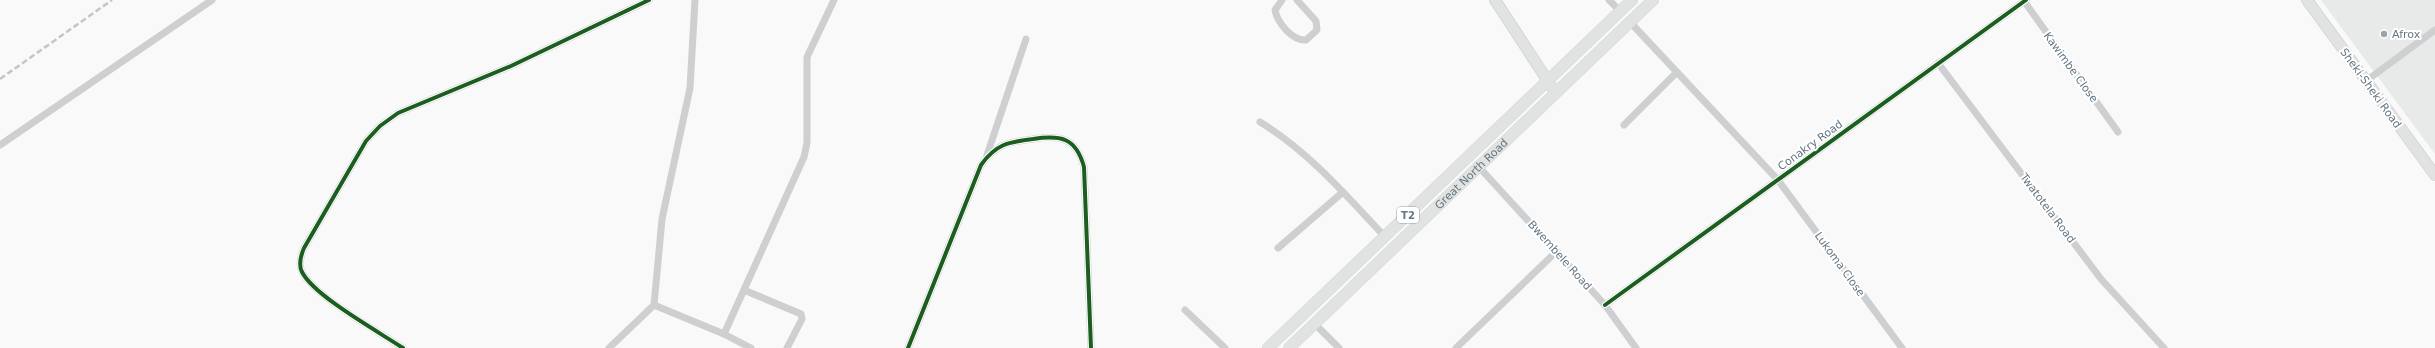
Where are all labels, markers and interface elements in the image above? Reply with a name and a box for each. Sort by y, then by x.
place label: Afrox [2392,28,2421,41]
marker: Afrox [2379,29,2389,39]
street label: Kawimbe Close [2041,30,2101,105]
street label: Sheki-Sheki Road [2337,46,2404,131]
street label: Conakry Road [1775,118,1845,173]
street label: Great North Road [1432,136,1511,212]
street label: Twatotela Road [2017,170,2078,246]
road number: T2 [1397,207,1419,223]
street label: Bwembele Road [1525,218,1594,293]
street label: Lukoma Close [1812,230,1867,299]

